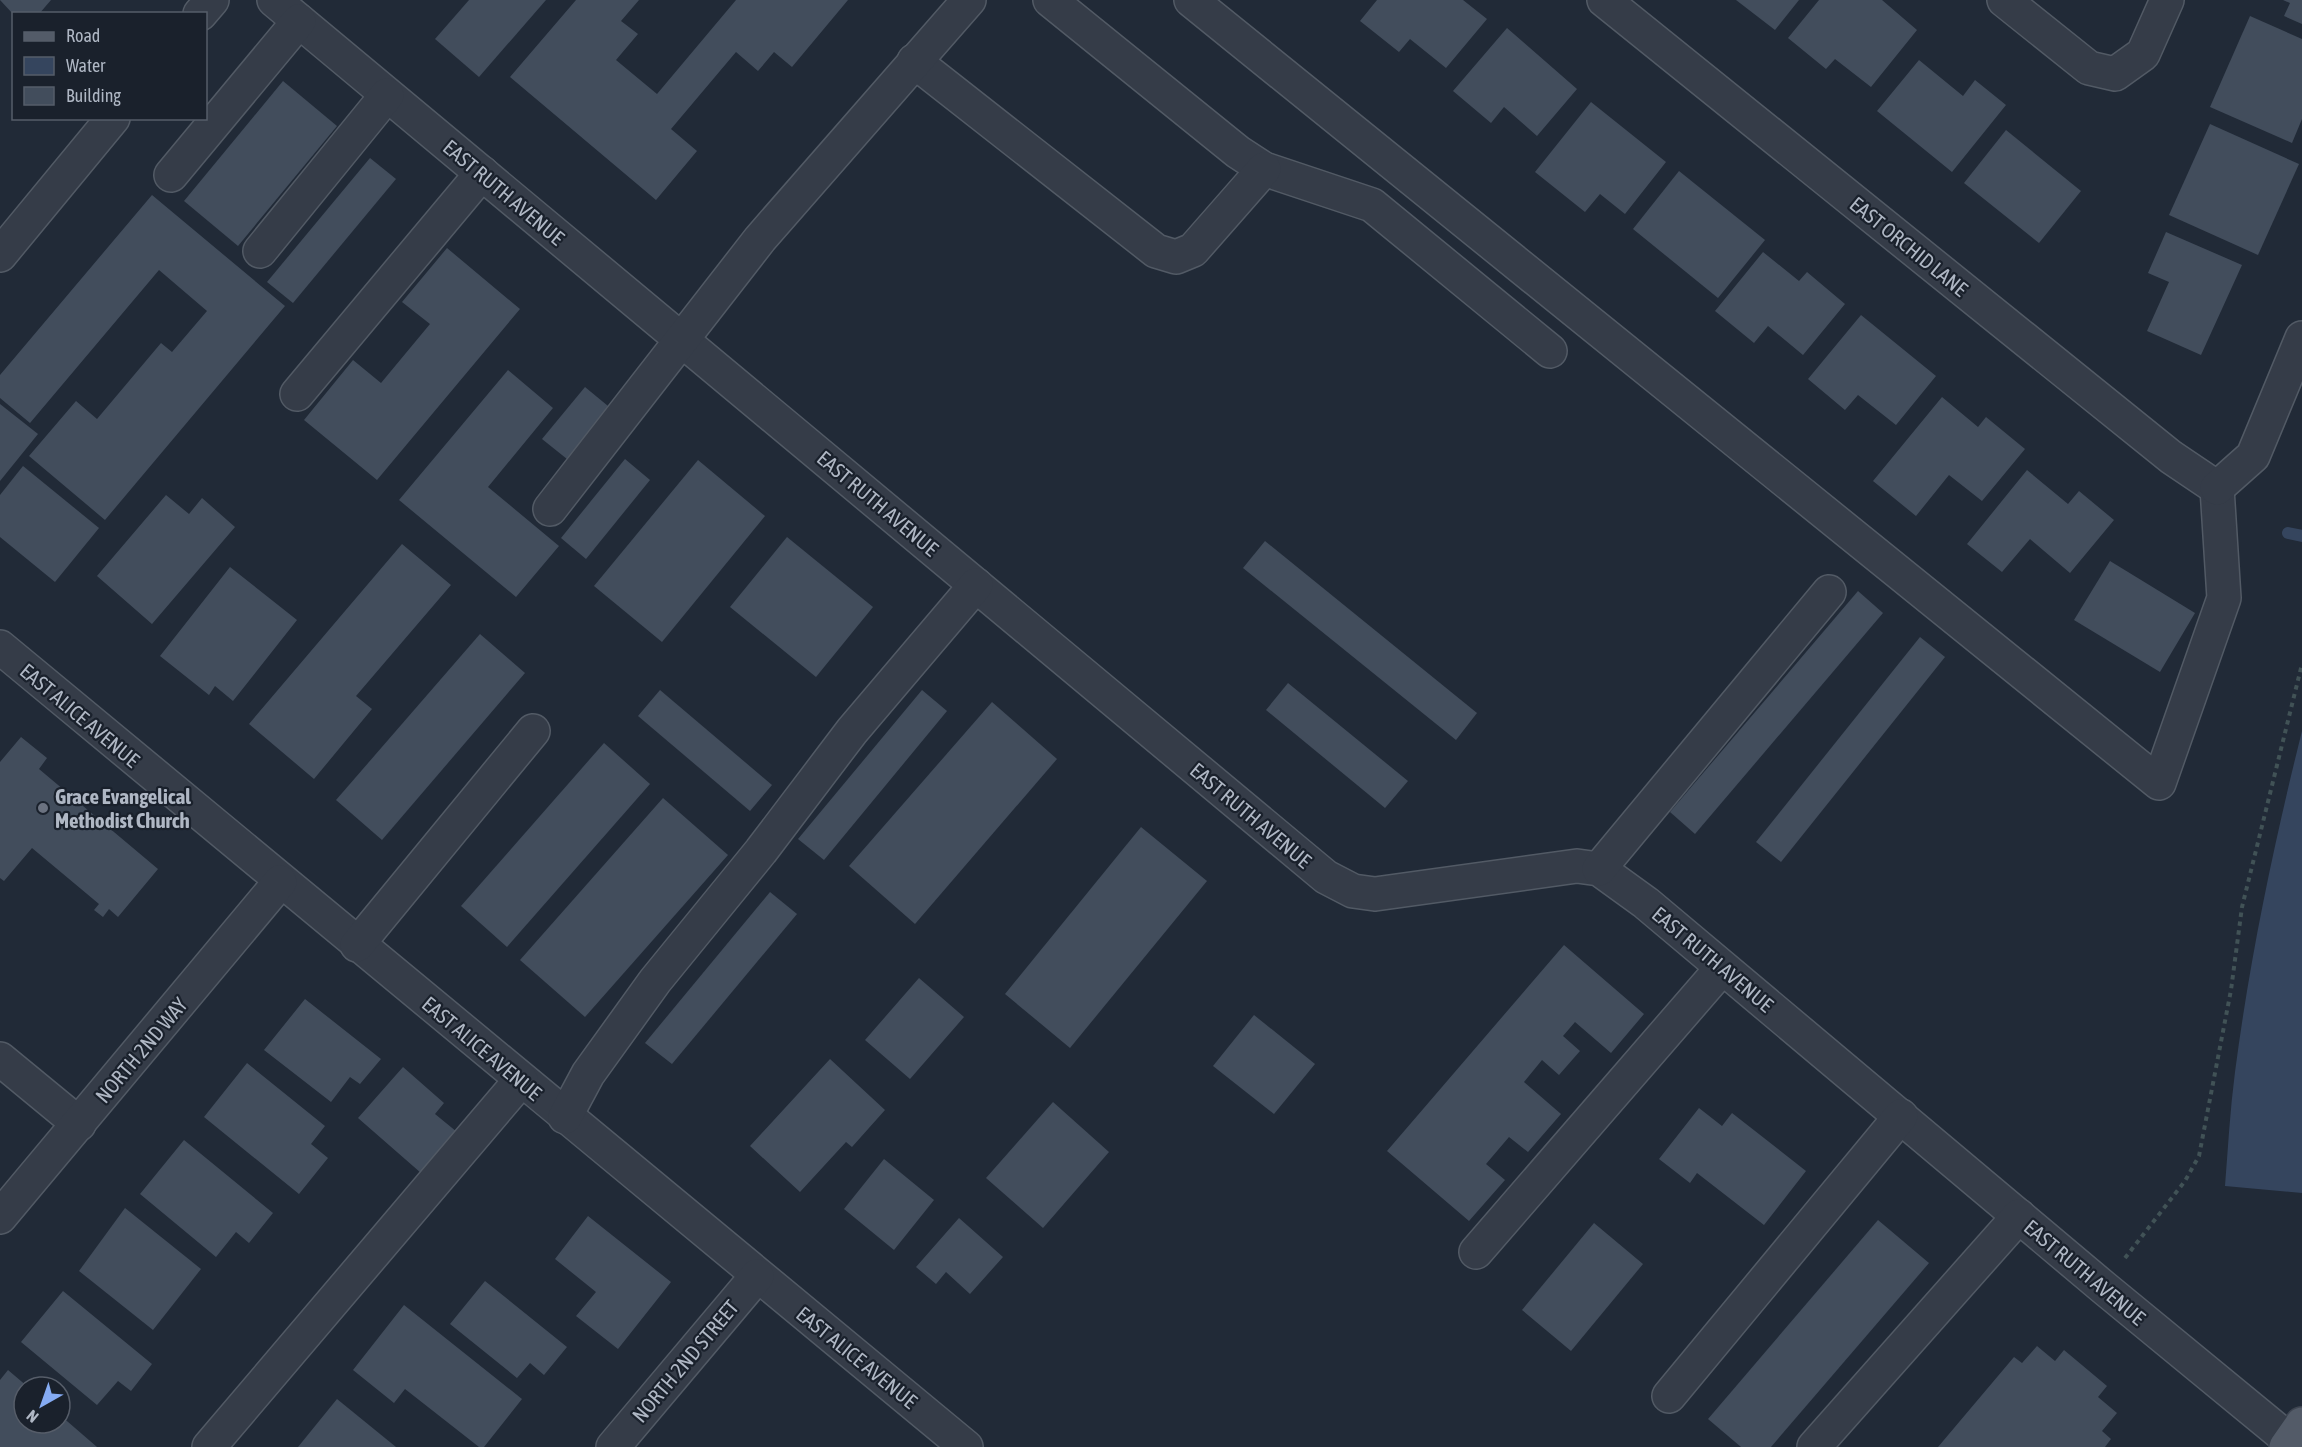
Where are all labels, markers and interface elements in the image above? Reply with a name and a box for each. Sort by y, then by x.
legend [12,12,207,120]
text: Road [66,25,100,46]
text: Water [66,55,106,76]
text: Building [66,85,121,106]
street label: EAST RUTH AVENUE [439,135,569,249]
street label: EAST ORCHID LANE [1845,191,1973,301]
street label: EAST RUTH AVENUE [813,446,943,560]
street label: EAST ALICE AVENUE [16,658,144,772]
street label: EAST RUTH AVENUE [1186,758,1316,872]
place label: Grace Evangelical Methodist Church [55,784,191,832]
marker: Grace Evangelical Methodist Church [36,801,50,815]
street label: EAST RUTH AVENUE [1648,902,1778,1016]
street label: EAST ALICE AVENUE [418,991,546,1105]
street label: NORTH 2ND WAY [90,992,192,1107]
street label: EAST RUTH AVENUE [2020,1215,2150,1329]
street label: NORTH 2ND STREET [627,1295,743,1427]
street label: EAST ALICE AVENUE [792,1301,922,1413]
north arrow [12,1375,72,1435]
text: N [23,1407,42,1426]

